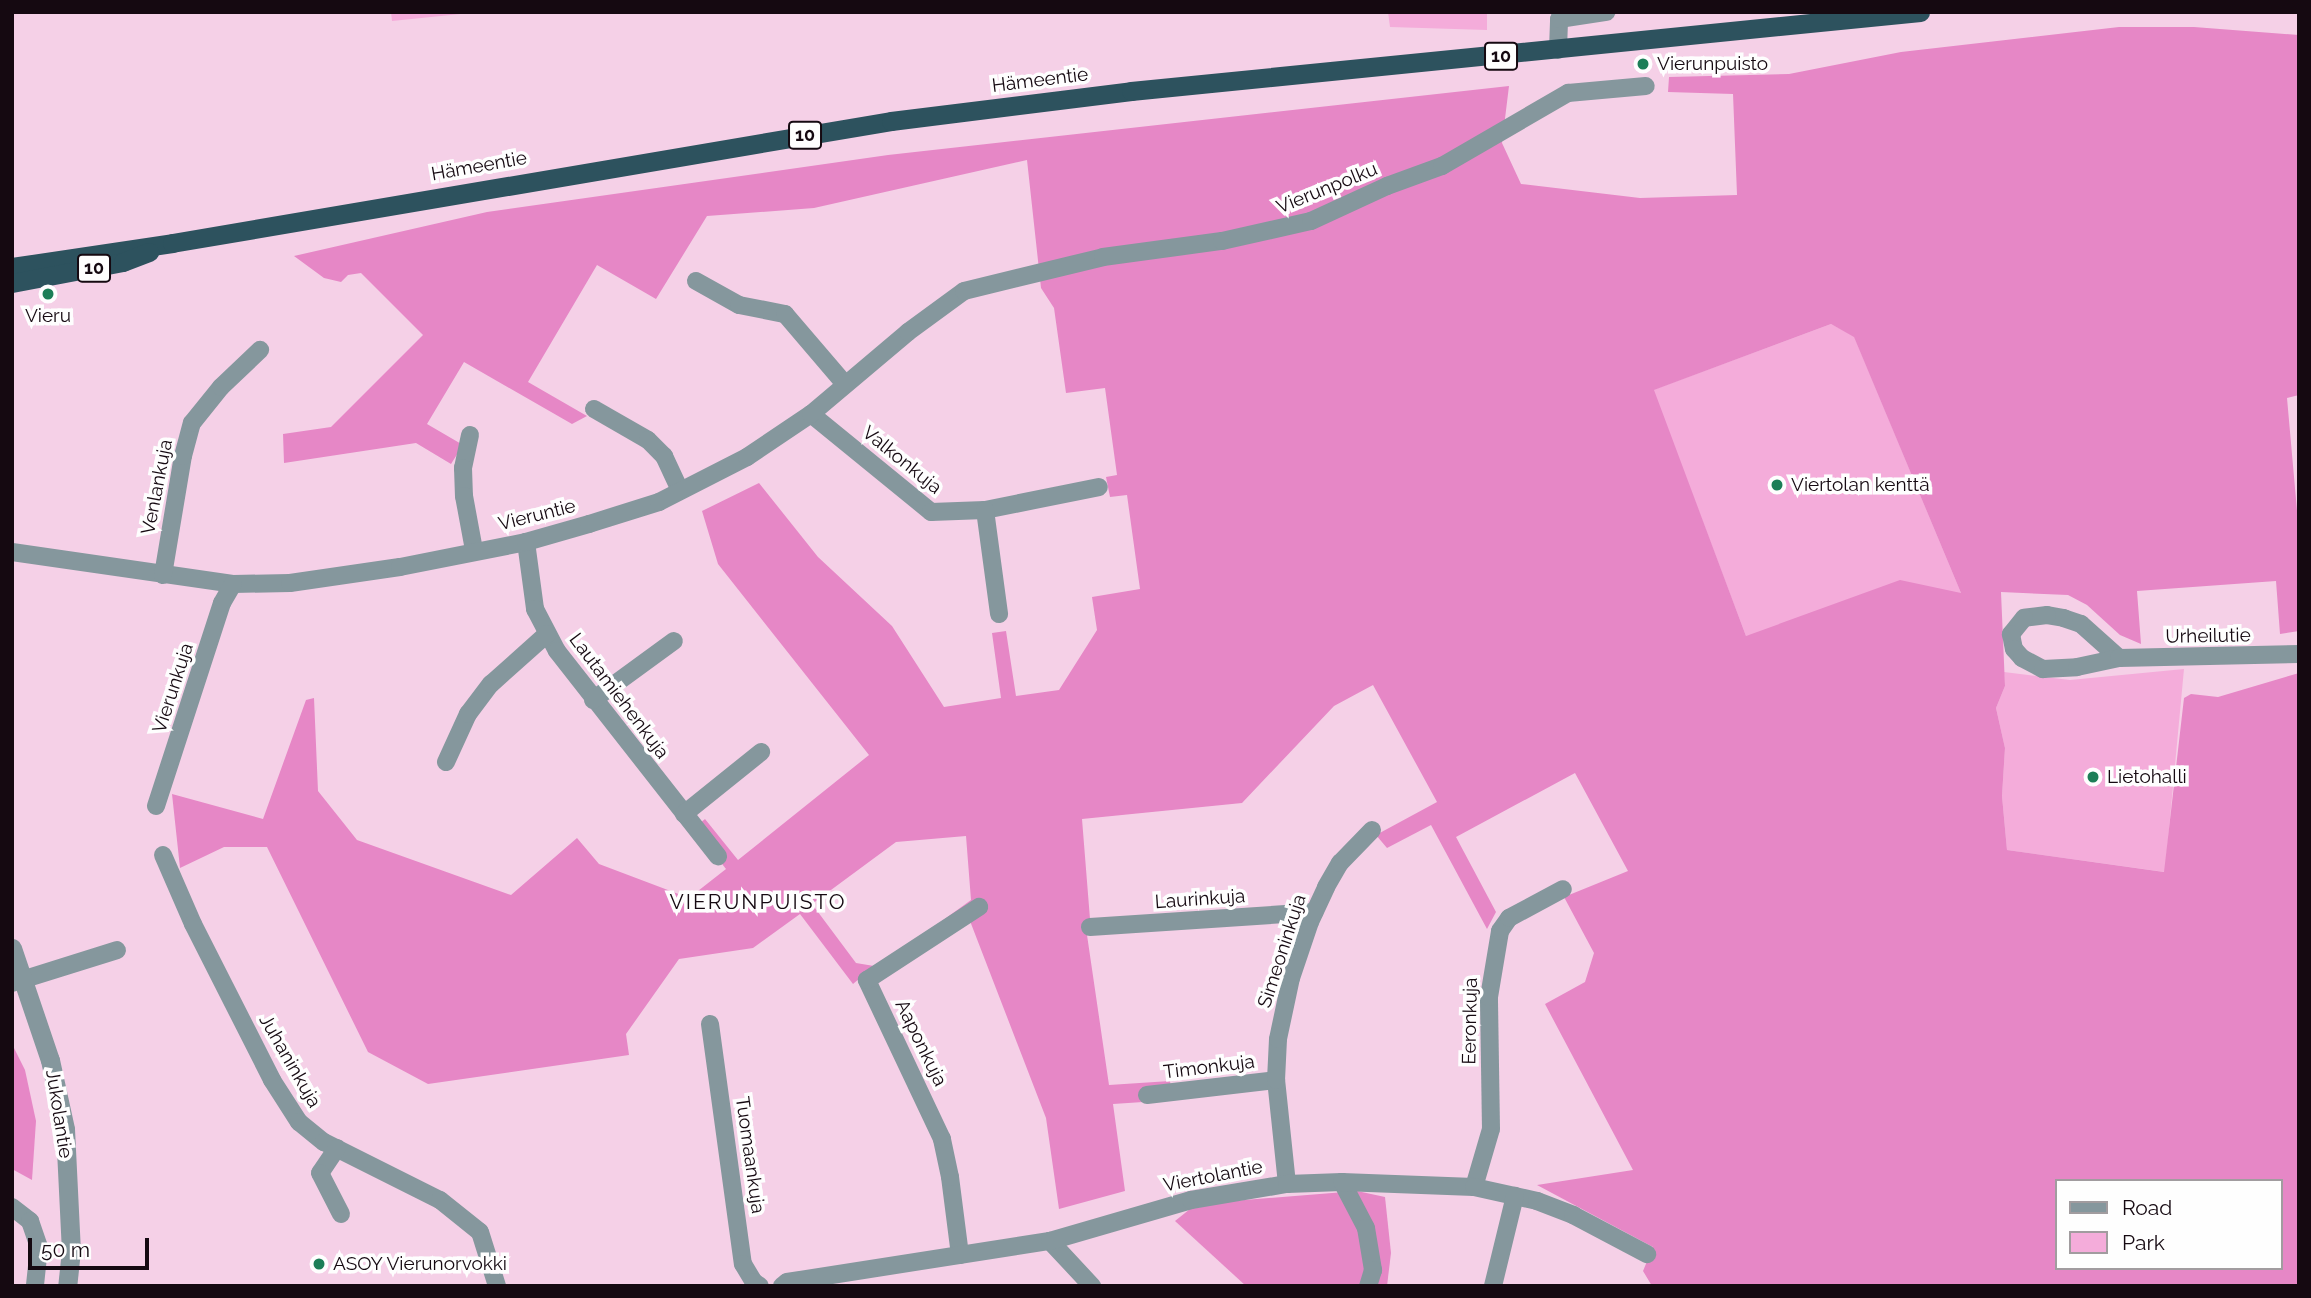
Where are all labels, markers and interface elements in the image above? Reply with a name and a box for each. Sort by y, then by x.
road number: 10 [1484,42,1518,70]
place label: Vierunpuisto [1657,53,1768,75]
marker: Vierunpuisto [1635,56,1651,72]
street label: Hämeentie [991,63,1089,97]
road number: 10 [788,120,822,150]
street label: Hämeentie [429,146,529,186]
street label: Vierunpolku [1273,157,1381,219]
road number: 10 [76,254,112,282]
marker: Vieru [40,286,56,302]
place label: Vieru [25,305,71,327]
street label: Valkonkuja [858,421,946,499]
street label: Venlankuja [137,437,177,537]
place label: Viertolan kenttä [1791,474,1930,496]
marker: Viertolan kenttä [1769,477,1785,493]
street label: Vieruntie [496,494,578,536]
street label: Urheilutie [2165,624,2251,648]
street label: Lautamiehenkuja [564,629,674,763]
street label: Vierunkuja [148,640,198,736]
place label: Lietohalli [2107,766,2187,788]
marker: Lietohalli [2085,769,2101,785]
street label: Laurinkuja [1154,884,1246,914]
district label: VIERUNPUISTO [671,889,845,915]
street label: Simeoninkuja [1253,891,1311,1011]
street label: Eeronkuja [1458,977,1482,1065]
street label: Aaponkuja [890,996,952,1090]
street label: Juhaninkuja [254,1010,326,1112]
street label: Timonkuja [1162,1050,1256,1084]
street label: Jukolantie [41,1068,77,1160]
street label: Tuomaankuja [731,1095,769,1215]
street label: Viertolantie [1161,1155,1265,1197]
legend [2056,1179,2283,1270]
text: Road [2122,1195,2172,1220]
scale bar [32,1224,152,1268]
text: Park [2122,1230,2165,1255]
text: 50 m [41,1237,90,1262]
place label: ASOY Vierunorvokki [333,1253,508,1275]
marker: ASOY Vierunorvokki [311,1256,327,1272]

